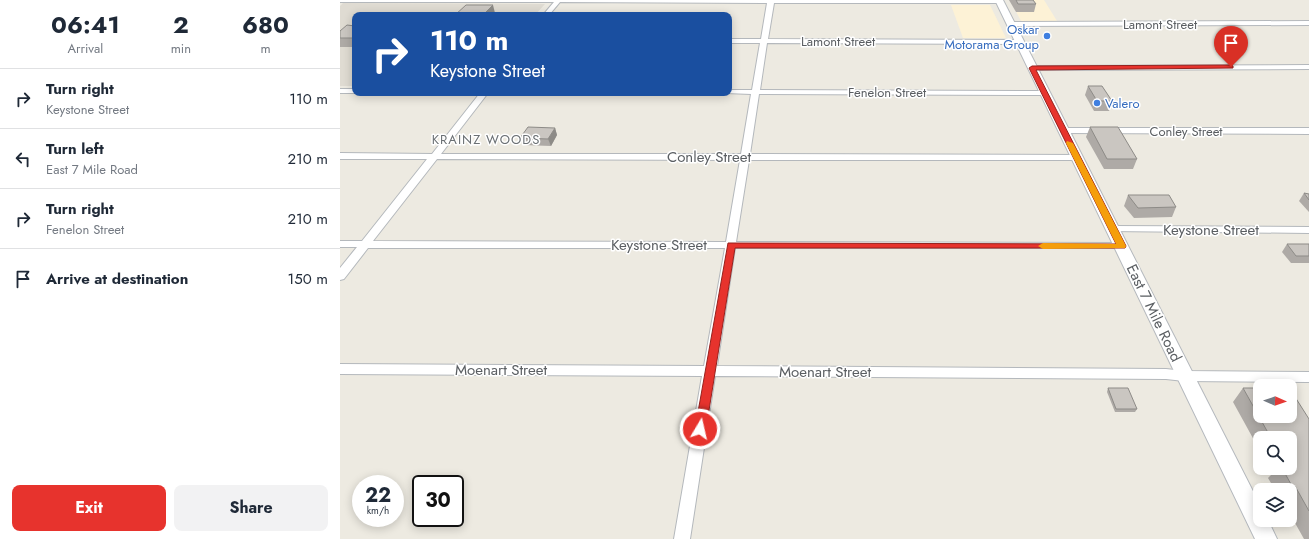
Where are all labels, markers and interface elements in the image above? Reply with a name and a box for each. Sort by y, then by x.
text: 06:41 [51,7,120,42]
text: 2 [173,7,189,42]
text: 680 [242,7,289,42]
street label: Lamont Street [1123,15,1198,34]
text: 110 m [430,20,508,61]
place label: Oskar Motorama Group [944,20,1040,54]
pin [1214,26,1248,67]
icon: right [364,28,416,80]
marker: Oskar Motorama Group [1042,31,1052,41]
street label: Lamont Street [801,32,876,51]
icon: arrive [1220,32,1242,54]
text: Arrival [67,39,103,58]
text: min [171,39,191,58]
text: m [260,39,271,58]
text: Keystone Street [430,58,545,84]
text: Turn right [46,78,114,100]
street label: Fenelon Street [848,83,927,102]
icon: right [12,88,34,110]
text: 110 m [289,88,328,110]
place label: Valero [1105,94,1140,113]
marker: Valero [1092,98,1102,108]
text: Keystone Street [46,100,129,119]
street label: Conley Street [1150,122,1223,141]
district label: KRAINZ WOODS [432,130,540,149]
text: Turn left [46,138,104,160]
street label: Conley Street [667,146,751,168]
icon: left [12,148,34,170]
text: 210 m [288,148,328,170]
text: East 7 Mile Road [46,160,138,179]
text: Turn right [46,198,114,220]
icon: right [12,208,34,230]
text: 210 m [288,208,328,230]
street label: Keystone Street [1163,219,1259,241]
text: Fenelon Street [46,220,124,239]
street label: Keystone Street [611,234,707,256]
street label: East 7 Mile Road [1121,261,1187,365]
icon: arrive [12,268,34,290]
text: Arrive at destination [46,268,188,290]
text: 150 m [288,268,328,290]
street label: Moenart Street [455,359,547,381]
street label: Moenart Street [779,361,871,383]
north arrow [1253,379,1297,423]
map controls [1253,379,1297,527]
position arrow [679,408,721,450]
button: search [1253,431,1297,475]
speed limit sign: 30 [412,475,464,527]
text: 22 [365,481,391,510]
button: layers [1253,483,1297,527]
button: Exit [12,485,166,531]
button: Share [174,485,328,531]
text: km/h [367,503,389,518]

